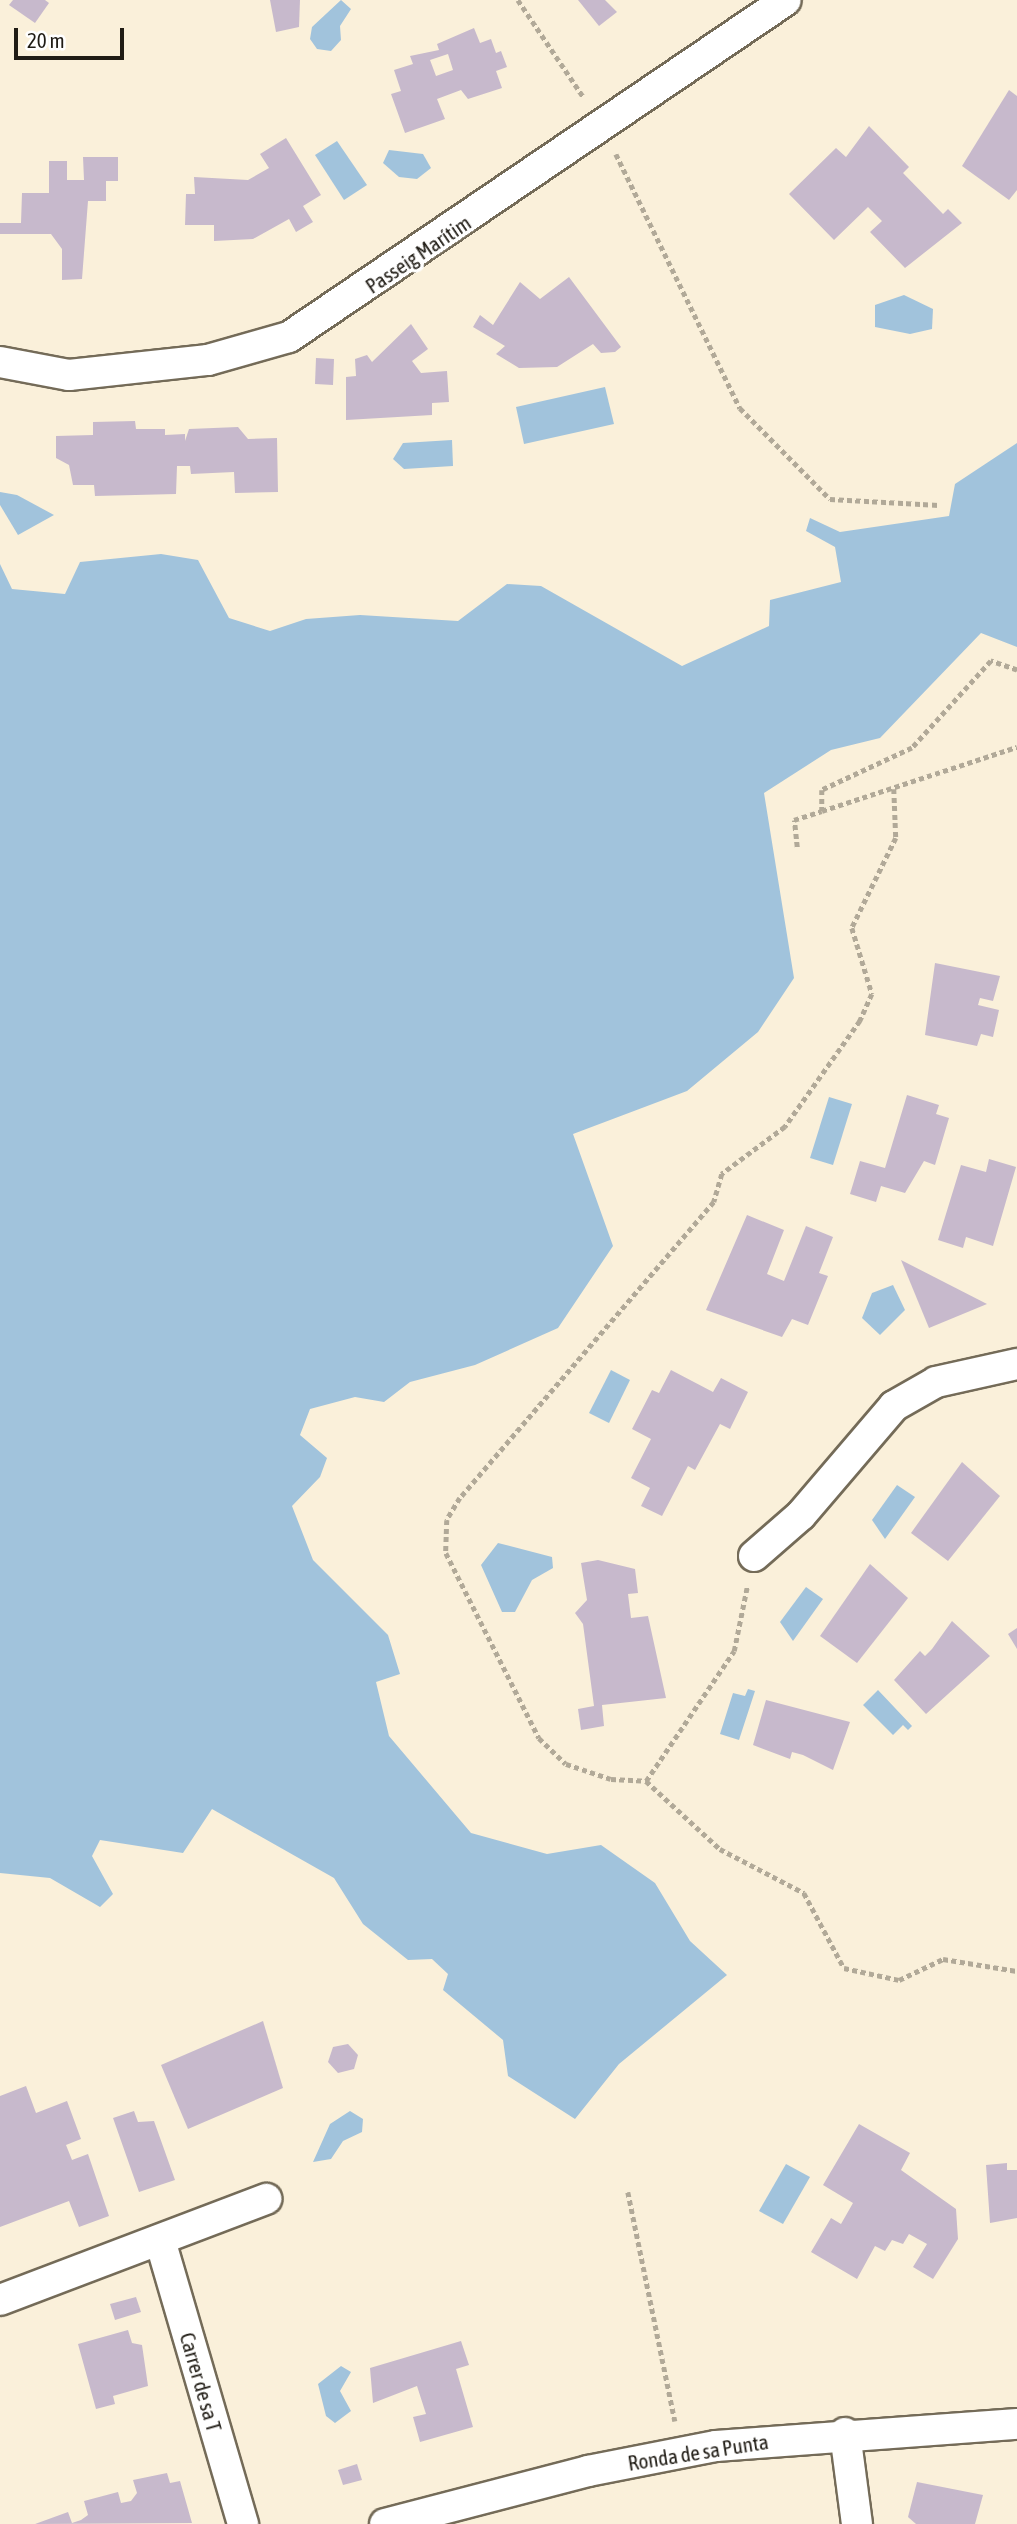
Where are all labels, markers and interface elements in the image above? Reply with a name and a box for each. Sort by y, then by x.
scale bar [18,14,128,58]
text: 20 m [27,28,65,52]
street label: Passeig Marítim [361,210,475,298]
street label: Carrer de sa T [175,2330,227,2434]
street label: Ronda de sa Punta [626,2428,770,2476]

